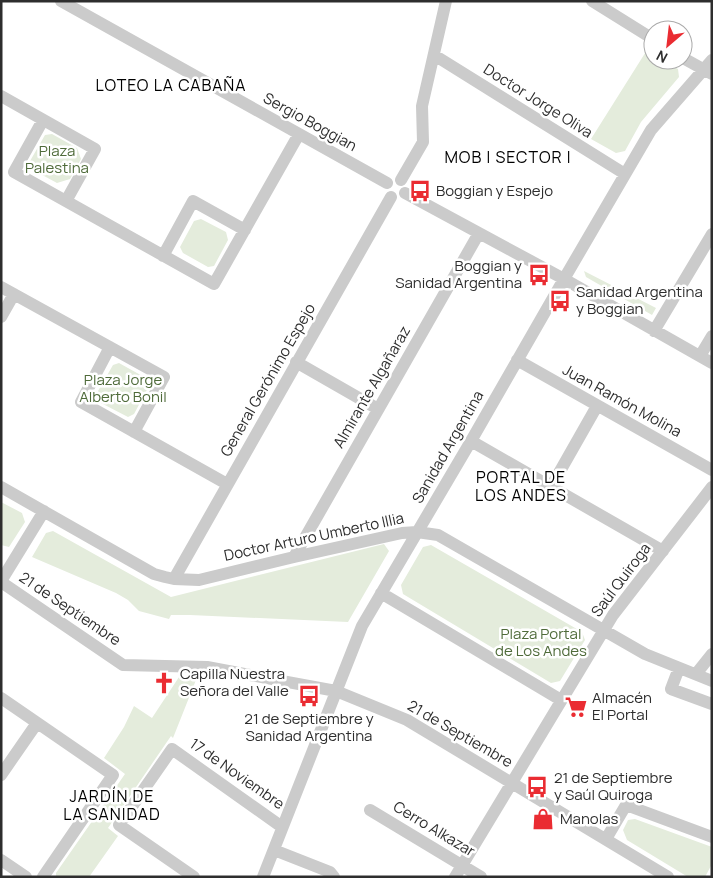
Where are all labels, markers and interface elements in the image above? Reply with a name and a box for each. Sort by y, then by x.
north arrow [643,20,693,70]
text: N [653,46,671,68]
street label: Doctor Jorge Oliva [480,59,597,143]
district label: LOTEO LA CABAÑA [96,74,246,96]
street label: Sergio Boggian [260,87,361,156]
park label: Plaza Palestina [25,140,89,178]
district label: MOB I SECTOR I [444,146,572,168]
bus stop icon: Boggian y Espejo [407,178,433,204]
place label: Boggian y Espejo [436,180,553,201]
place label: Boggian y Sanidad Argentina [395,255,522,293]
bus stop icon: Boggian y Sanidad Argentina [526,262,552,288]
place label: Sanidad Argentina y Boggian [576,281,703,319]
bus stop icon: Sanidad Argentina y Boggian [547,288,573,314]
street label: General Gerónimo Espejo [215,299,320,460]
street label: Almirante Algañaraz [328,322,415,452]
street label: Juan Ramón Molina [559,359,686,442]
park label: Plaza Jorge Alberto Bonil [79,369,167,407]
street label: Sanidad Argentina [407,387,488,507]
district label: PORTAL DE LOS ANDES [475,466,567,506]
street label: Doctor Arturo Umberto Illia [222,507,406,566]
street label: Saúl Quiroga [586,538,655,621]
street label: 21 de Septiembre [15,567,125,651]
park label: Plaza Portal de Los Andes [495,623,587,661]
place label: Capilla Nuestra Señora del Valle [180,663,289,701]
church icon: Capilla Nuestra Señora del Valle [151,670,177,696]
bus stop icon: 21 de Septiembre y Sanidad Argentina [296,683,322,709]
place label: Almacén El Portal [592,687,652,725]
supermarket icon: Almacén El Portal [563,694,589,720]
street label: 21 de Septiembre [404,695,517,772]
place label: 21 de Septiembre y Sanidad Argentina [244,708,374,746]
street label: 17 de Noviembre [186,733,289,814]
place label: 21 de Septiembre y Saúl Quiroga [554,767,673,805]
bus stop icon: 21 de Septiembre y Saúl Quiroga [524,774,550,800]
district label: JARDÍN DE LA SANIDAD [63,785,161,825]
street label: Cerro Alkazar [389,796,480,862]
shop icon: Manolas [530,806,556,832]
place label: Manolas [560,808,619,829]

